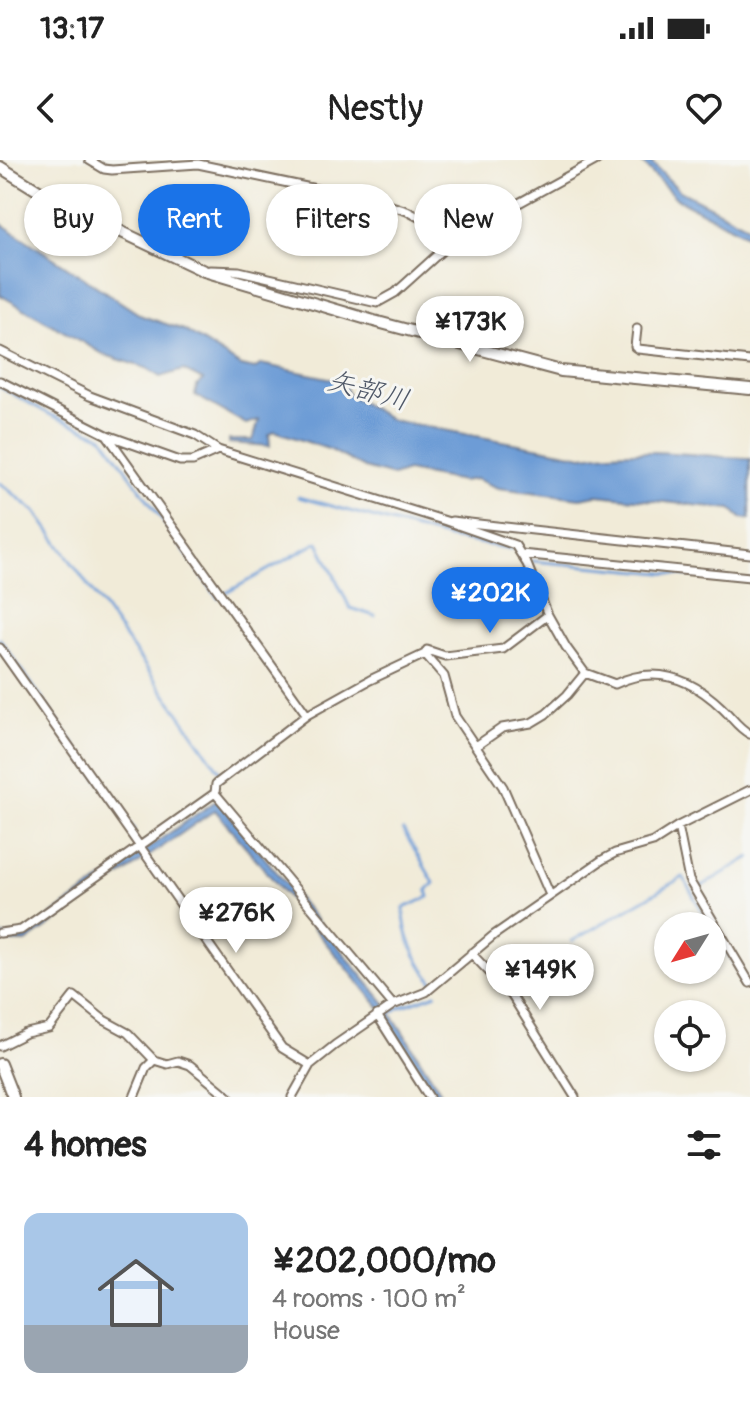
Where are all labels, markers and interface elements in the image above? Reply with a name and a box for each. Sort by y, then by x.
text: 13:17 [40,10,104,47]
icon: back [24,86,68,130]
text: Nestly [327,86,423,131]
icon: heart [682,86,726,130]
chip: Buy [24,184,122,256]
chip: Rent [138,184,250,256]
chip: Filters [266,184,398,256]
chip: New [414,184,522,256]
pin: ¥173K [414,296,526,364]
text: ¥173K [434,306,506,338]
water label: 矢部川 [323,363,413,419]
pin: ¥202K [434,567,546,635]
text: ¥202K [450,577,530,609]
pin: ¥276K [180,887,292,955]
text: ¥276K [197,897,275,929]
north arrow [654,912,726,984]
map controls [654,912,726,1072]
pin: ¥149K [484,944,596,1012]
text: ¥149K [504,954,576,986]
button: locate [654,1000,726,1072]
icon: filters [682,1123,726,1167]
text: 4 homes [24,1124,146,1167]
text: ¥202,000/mo [272,1240,496,1283]
icon: home [88,1245,184,1341]
text: 4 rooms · 100 m² [272,1283,466,1315]
text: House [272,1315,340,1347]

